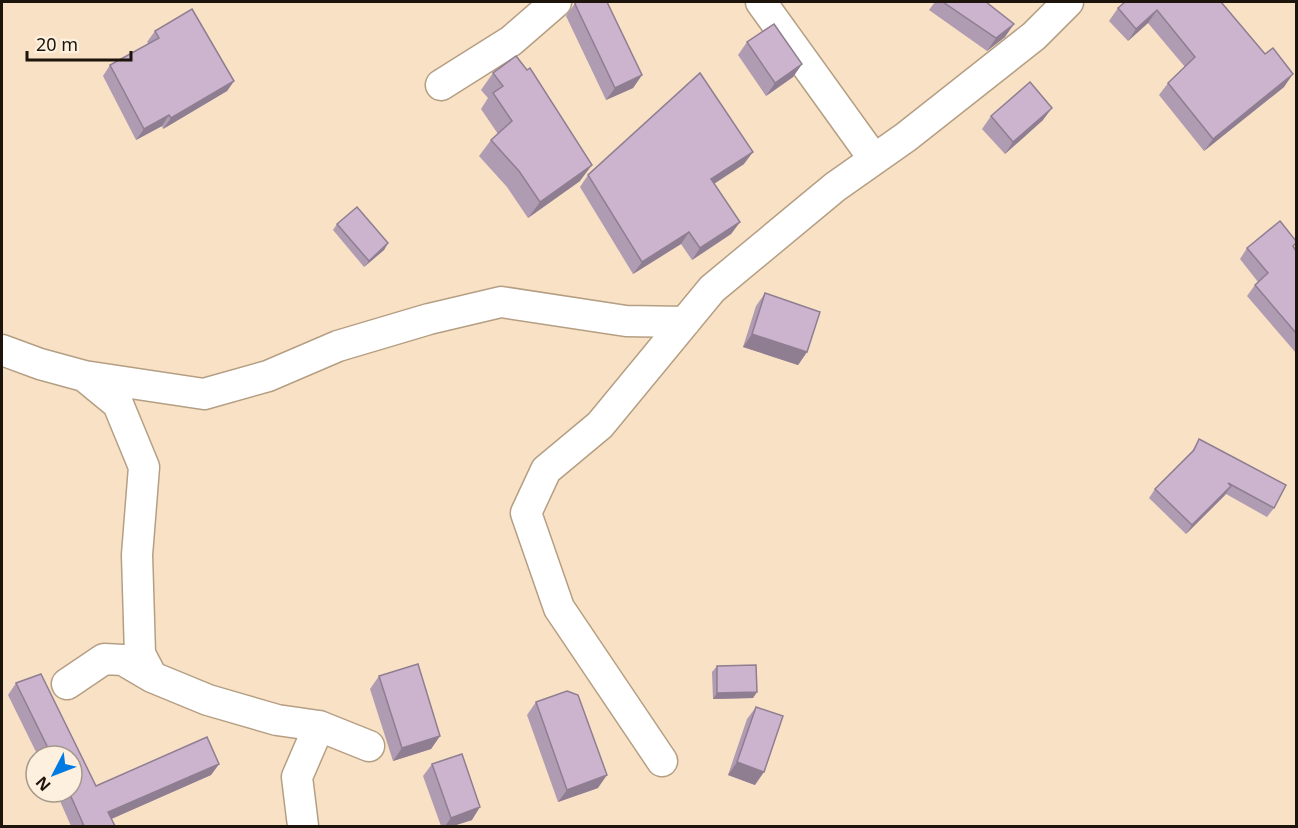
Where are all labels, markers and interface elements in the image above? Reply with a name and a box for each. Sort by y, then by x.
scale bar [27,24,130,62]
text: 20 m [36,32,78,56]
north arrow [24,744,84,804]
text: N [30,772,55,796]

